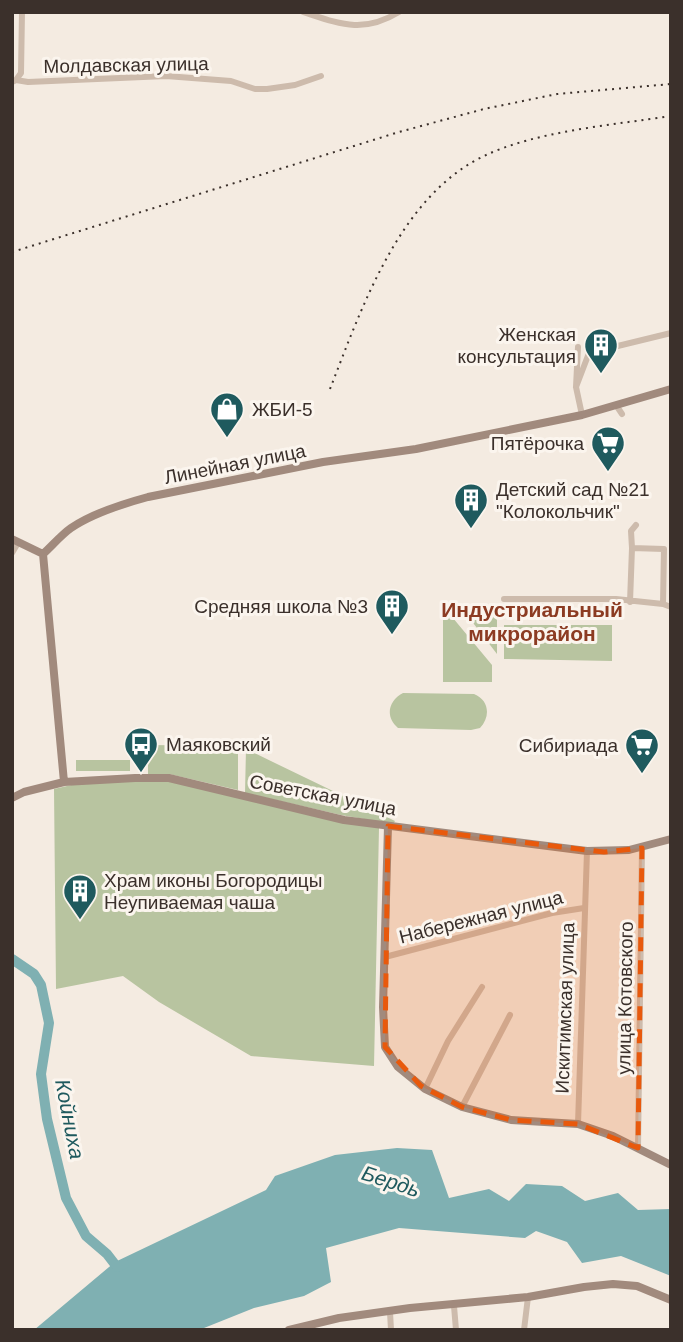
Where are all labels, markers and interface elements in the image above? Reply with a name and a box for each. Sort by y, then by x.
street label: Молдавская улица [43,53,209,77]
place label: Женская консультация [457,324,576,367]
building icon: Женская консультация [582,326,620,375]
shop icon: ЖБИ-5 [208,390,246,439]
place label: ЖБИ-5 [252,399,313,420]
supermarket icon: Пятёрочка [589,424,627,473]
place label: Пятёрочка [491,433,584,454]
street label: Линейная улица [163,440,308,488]
place label: Детский сад №21 "Колокольчик" [496,479,650,522]
building icon: Детский сад №21 "Колокольчик" [452,481,490,530]
building icon: Средняя школа №3 [373,587,411,636]
place label: Средняя школа №3 [194,596,368,617]
district label: Индустриальный микрорайон [441,598,623,645]
bus stop icon: Маяковский [122,725,160,774]
supermarket icon: Сибириада [623,726,661,775]
place label: Маяковский [166,734,271,755]
place label: Сибириада [519,735,618,756]
street label: Советская улица [248,770,399,820]
place label: Храм иконы Богородицы Неупиваемая чаша [104,870,322,913]
building icon: Храм иконы Богородицы Неупиваемая чаша [61,872,99,921]
street label: Набережная улица [397,886,565,948]
street label: улица Котовского [613,921,637,1075]
street label: Искитимская улица [552,922,578,1094]
water label: Койниха [51,1077,89,1161]
water label: Бердь [359,1161,423,1201]

